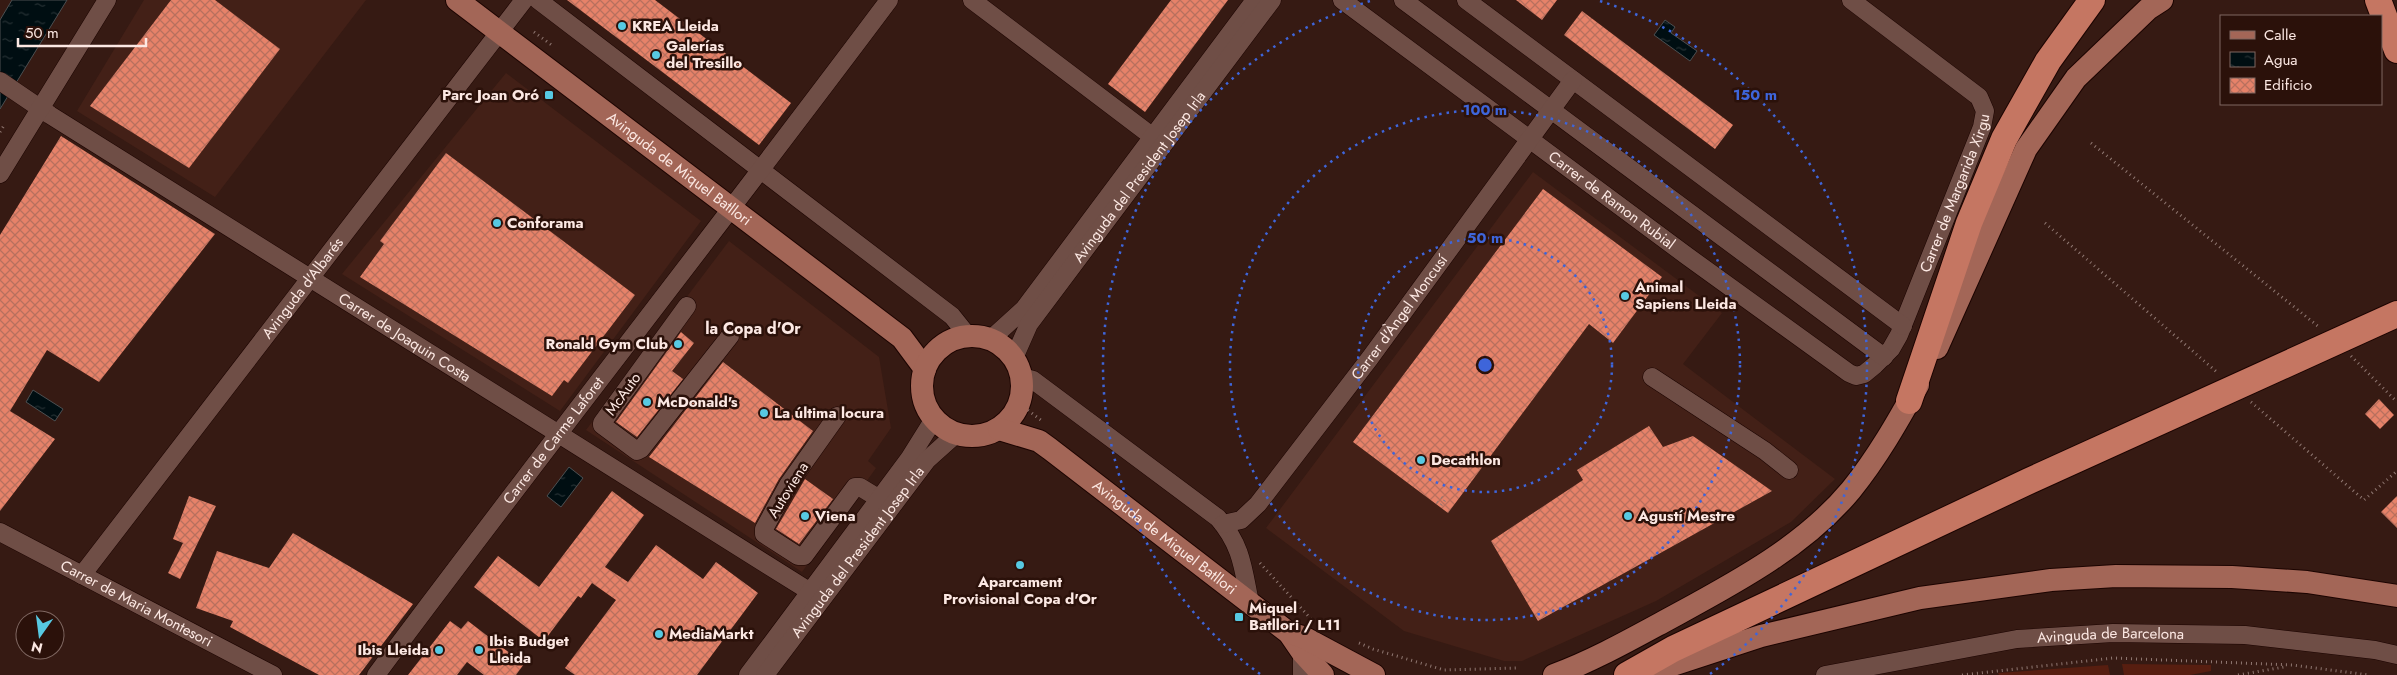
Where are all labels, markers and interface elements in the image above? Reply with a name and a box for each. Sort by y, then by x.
scale bar [18,15,145,47]
place label: KREA Lleida [632,15,719,37]
legend [2220,15,2382,105]
marker: KREA Lleida [616,20,628,32]
text: 50 m [25,22,59,44]
text: Calle [2264,24,2296,46]
place label: Galerías del Tresillo [666,35,742,74]
marker: Galerías del Tresillo [650,49,662,61]
text: Agua [2264,49,2298,71]
text: Edificio [2264,74,2312,96]
place label: Parc Joan Oró [442,84,539,106]
text: 150 m [1733,84,1777,106]
street label: Avinguda del President Josep Irla [1068,86,1211,267]
marker: Parc Joan Oró [543,89,555,101]
text: 100 m [1463,99,1507,121]
street label: Avinguda de Miquel Batllori [602,107,756,231]
street label: Carrer de Margarida Xirgu [1914,112,1995,276]
street label: Carrer de Ramon Rubial [1544,146,1680,255]
place label: Conforama [507,212,584,234]
marker: Conforama [491,217,503,229]
text: 50 m [1467,227,1503,249]
street label: Avinguda d'Albarés [256,233,349,343]
street label: Carrer d'Àngel Moncusí [1346,249,1454,385]
place label: Animal Sapiens Lleida [1634,276,1736,315]
street label: Carrer de Joaquin Costa [334,287,475,387]
marker: Animal Sapiens Lleida [1619,290,1631,302]
district label: la Copa d'Or [705,317,801,340]
place label: Ronald Gym Club [545,333,668,355]
marker: Ronald Gym Club [672,338,684,350]
centre of rings [1476,356,1494,374]
street label: McAuto [600,368,646,420]
street label: Carrer de Carme Laforet [498,372,609,509]
place label: McDonald's [657,391,738,413]
marker: McDonald's [641,396,653,408]
place label: La última locura [774,402,884,424]
marker: La última locura [758,407,770,419]
place label: Decathlon [1431,449,1501,471]
marker: Decathlon [1415,454,1427,466]
street label: Autoviena [762,458,814,522]
street label: Avinguda del President Josep Irla [786,462,930,642]
street label: Avinguda de Miquel Batllori [1088,475,1241,600]
place label: Viena [814,505,855,527]
place label: Agustí Mestre [1637,505,1736,527]
marker: Viena [799,510,811,522]
marker: Agustí Mestre [1622,510,1634,522]
street label: Carrer de Maria Montesori [57,555,216,652]
marker: Aparcament Provisional Copa d'Or [1014,559,1026,571]
place label: Aparcament Provisional Copa d'Or [943,571,1098,610]
place label: Miquel Batllori / L11 [1249,597,1340,636]
north arrow [15,610,65,660]
marker: Miquel Batllori / L11 [1233,611,1245,623]
street label: Avinguda de Barcelona [2036,622,2184,649]
place label: MediaMarkt [669,623,754,645]
marker: MediaMarkt [653,628,665,640]
place label: Ibis Budget Lleida [489,630,569,669]
text: N [29,637,45,659]
place label: Ibis Lleida [357,639,429,661]
marker: Ibis Lleida [433,644,445,656]
marker: Ibis Budget Lleida [473,644,485,656]

